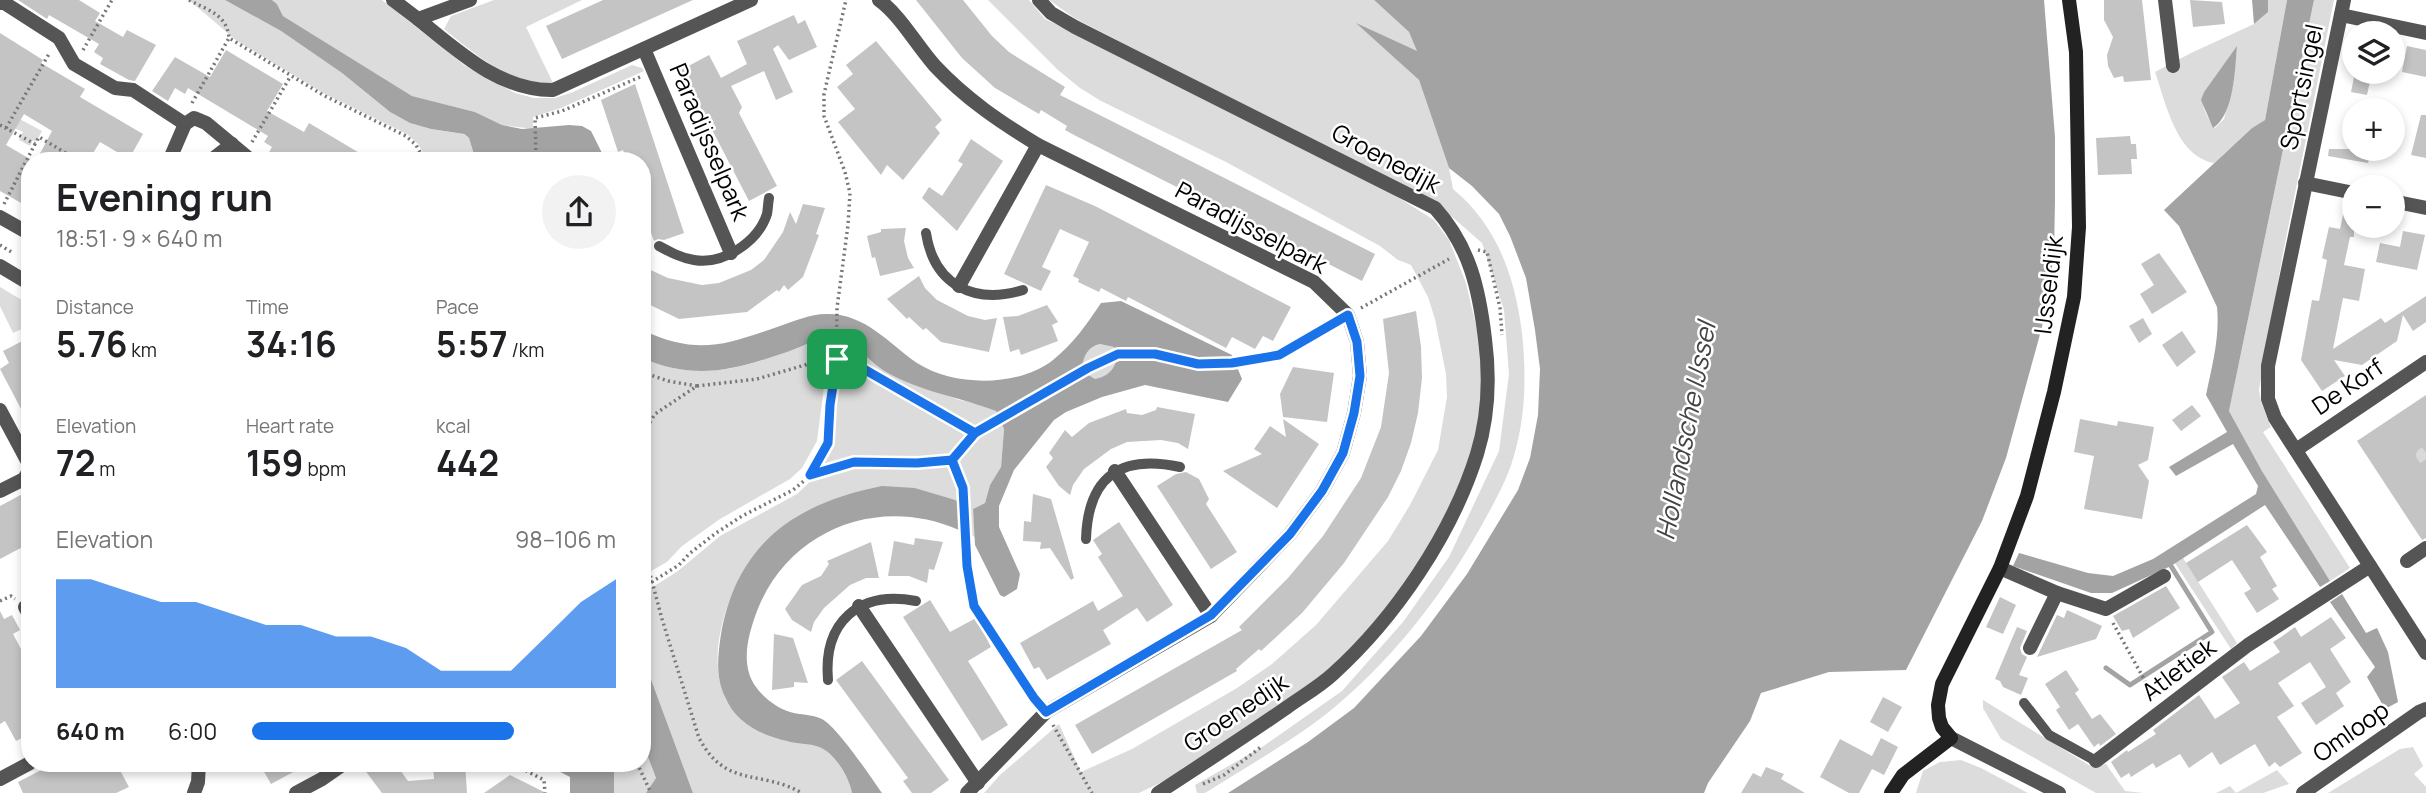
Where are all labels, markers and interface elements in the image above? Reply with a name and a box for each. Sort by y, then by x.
street label: Sportsingel [2271,21,2330,153]
map controls [2342,21,2405,238]
button: layers [2342,21,2405,84]
street label: Paradijsselpark [662,58,759,226]
button: + [2342,98,2405,161]
street label: Groenedijk [1326,115,1448,201]
text: Evening run [56,170,273,222]
street label: Paradijsselpark [1170,173,1334,281]
button: share [542,175,616,249]
button: − [2342,175,2405,238]
text: 18:51 · 9 × 640 m [56,222,223,254]
street label: IJsseldijk [2025,232,2070,336]
text: Distance [56,294,134,320]
text: Time [246,294,289,320]
text: Pace [436,294,479,320]
water label: Hollandsche IJssel [1646,316,1724,543]
text: 5.76 [56,320,128,368]
text: 34:16 [246,320,337,368]
text: 5:57 [436,320,508,368]
pin [807,329,867,389]
text: km [128,337,157,363]
text: /km [508,337,544,363]
icon: arrive [818,340,856,378]
street label: De Korf [2305,350,2390,422]
text: Elevation [56,413,136,439]
text: Heart rate [246,413,334,439]
text: kcal [436,413,471,439]
text: 72 [56,439,96,487]
text: 159 [246,439,304,487]
text: 442 [436,439,499,487]
text: m [96,456,115,482]
text: bpm [304,456,346,482]
text: Elevation [56,523,153,555]
text: 98–106 m [515,523,616,555]
street label: Atletiek [2134,629,2223,708]
street label: Groenedijk [1177,664,1295,759]
street label: Omloop [2305,693,2395,769]
text: 640 m [56,715,125,747]
text: 6:00 [168,715,217,747]

